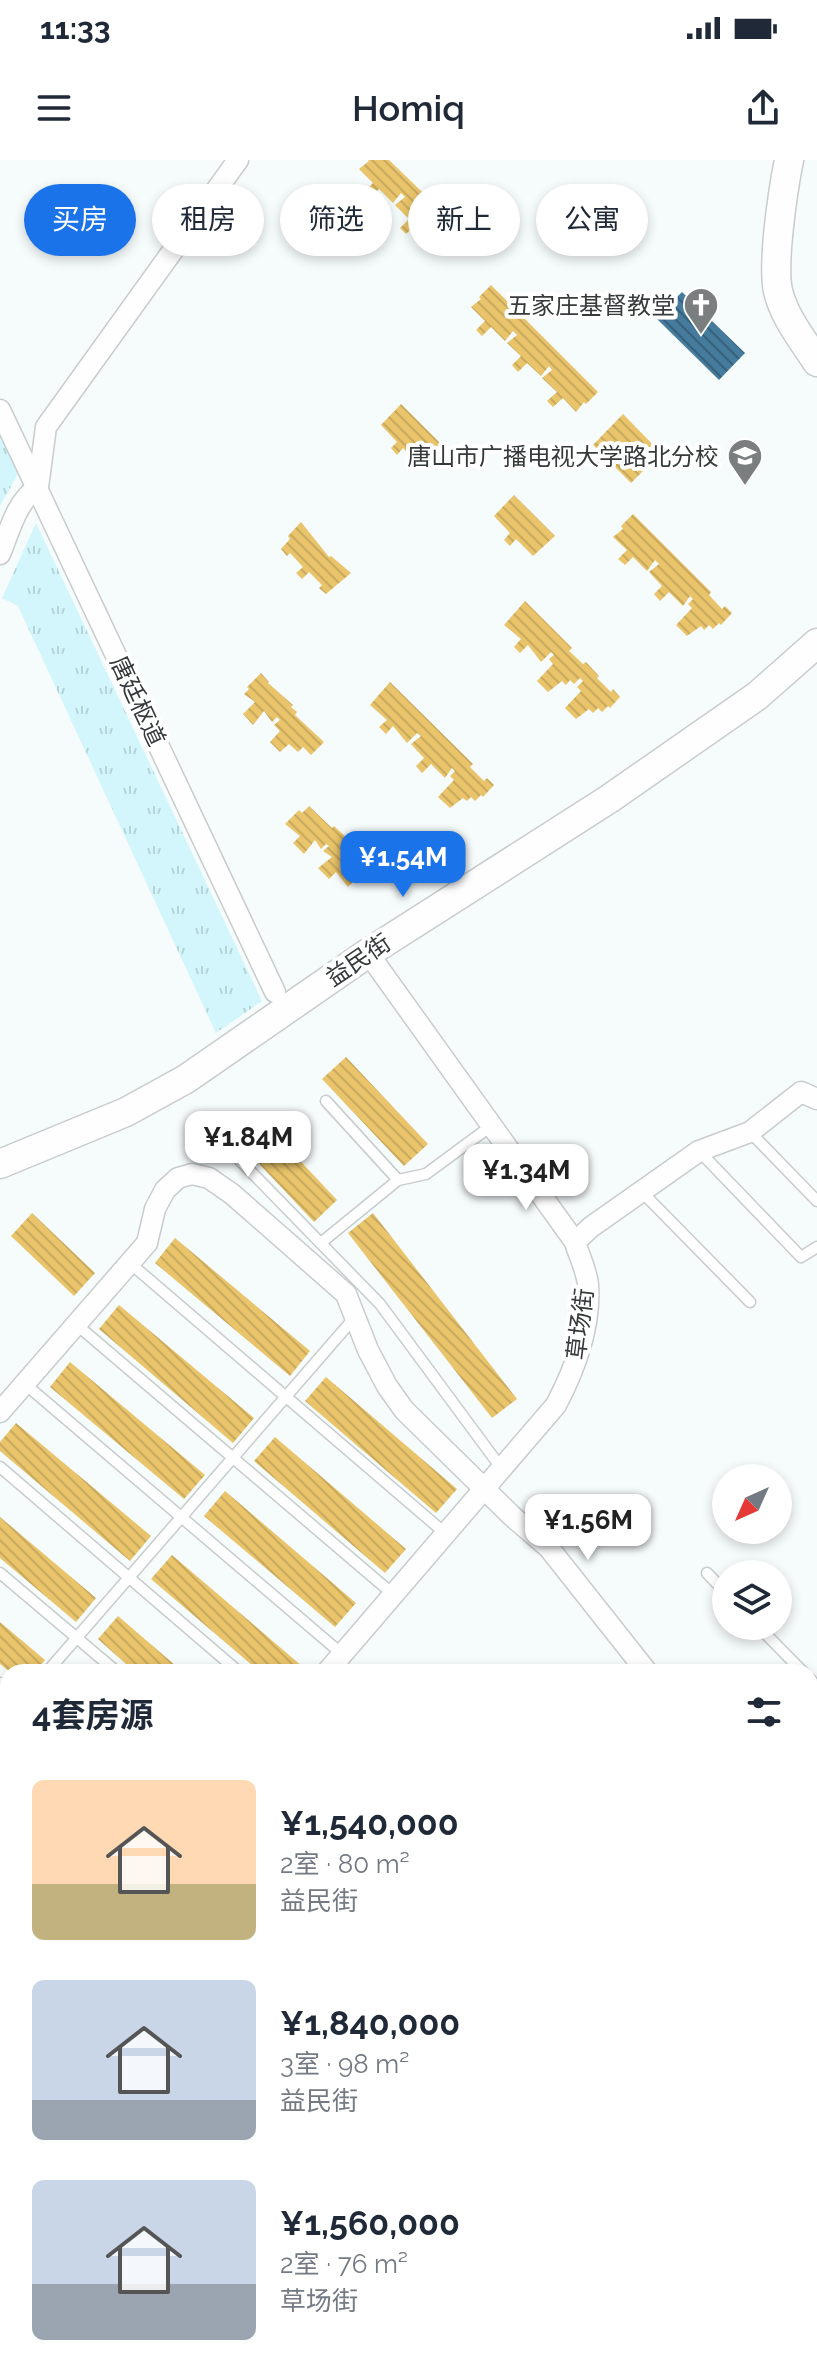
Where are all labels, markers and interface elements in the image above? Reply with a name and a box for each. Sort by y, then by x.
text: 11:33 [40,11,111,46]
icon: menu [32,86,76,130]
icon: share [741,86,785,130]
text: Homiq [352,87,465,129]
chip: 买房 [24,184,136,256]
chip: 租房 [152,184,264,256]
chip: 筛选 [280,184,392,256]
chip: 新上 [408,184,520,256]
chip: 公寓 [536,184,648,256]
church icon: 五家庄基督教堂 [682,286,720,336]
place label: 五家庄基督教堂 [507,291,675,320]
school or university icon: 唐山市广播电视大学路北分校 [726,437,764,487]
place label: 唐山市广播电视大学路北分校 [407,442,719,471]
street label: 唐廷枢道 [105,651,171,751]
pin: ¥1.54M [338,831,468,899]
text: ¥1.54M [359,842,447,872]
street label: 益民街 [320,928,396,992]
pin: ¥1.84M [183,1111,313,1179]
text: ¥1.84M [203,1122,293,1152]
pin: ¥1.34M [461,1144,591,1212]
text: ¥1.34M [481,1155,571,1185]
street label: 草场街 [561,1287,599,1361]
north arrow [712,1464,792,1544]
map controls [712,1464,792,1640]
pin: ¥1.56M [523,1494,653,1562]
text: ¥1.56M [543,1505,633,1535]
button: layers [712,1560,792,1640]
icon: filters [742,1690,786,1734]
text: 4套房源 [32,1695,153,1735]
text: ¥1,540,000 [280,1803,459,1843]
icon: home [96,1812,192,1908]
text: 2室 · 80 m² [280,1849,410,1879]
text: 益民街 [280,1886,358,1916]
text: ¥1,840,000 [280,2003,460,2043]
icon: home [96,2012,192,2108]
text: 3室 · 98 m² [280,2049,409,2079]
text: 益民街 [280,2086,358,2116]
text: ¥1,560,000 [280,2203,460,2243]
icon: home [96,2212,192,2308]
text: 2室 · 76 m² [280,2249,408,2279]
text: 草场街 [280,2286,358,2316]

